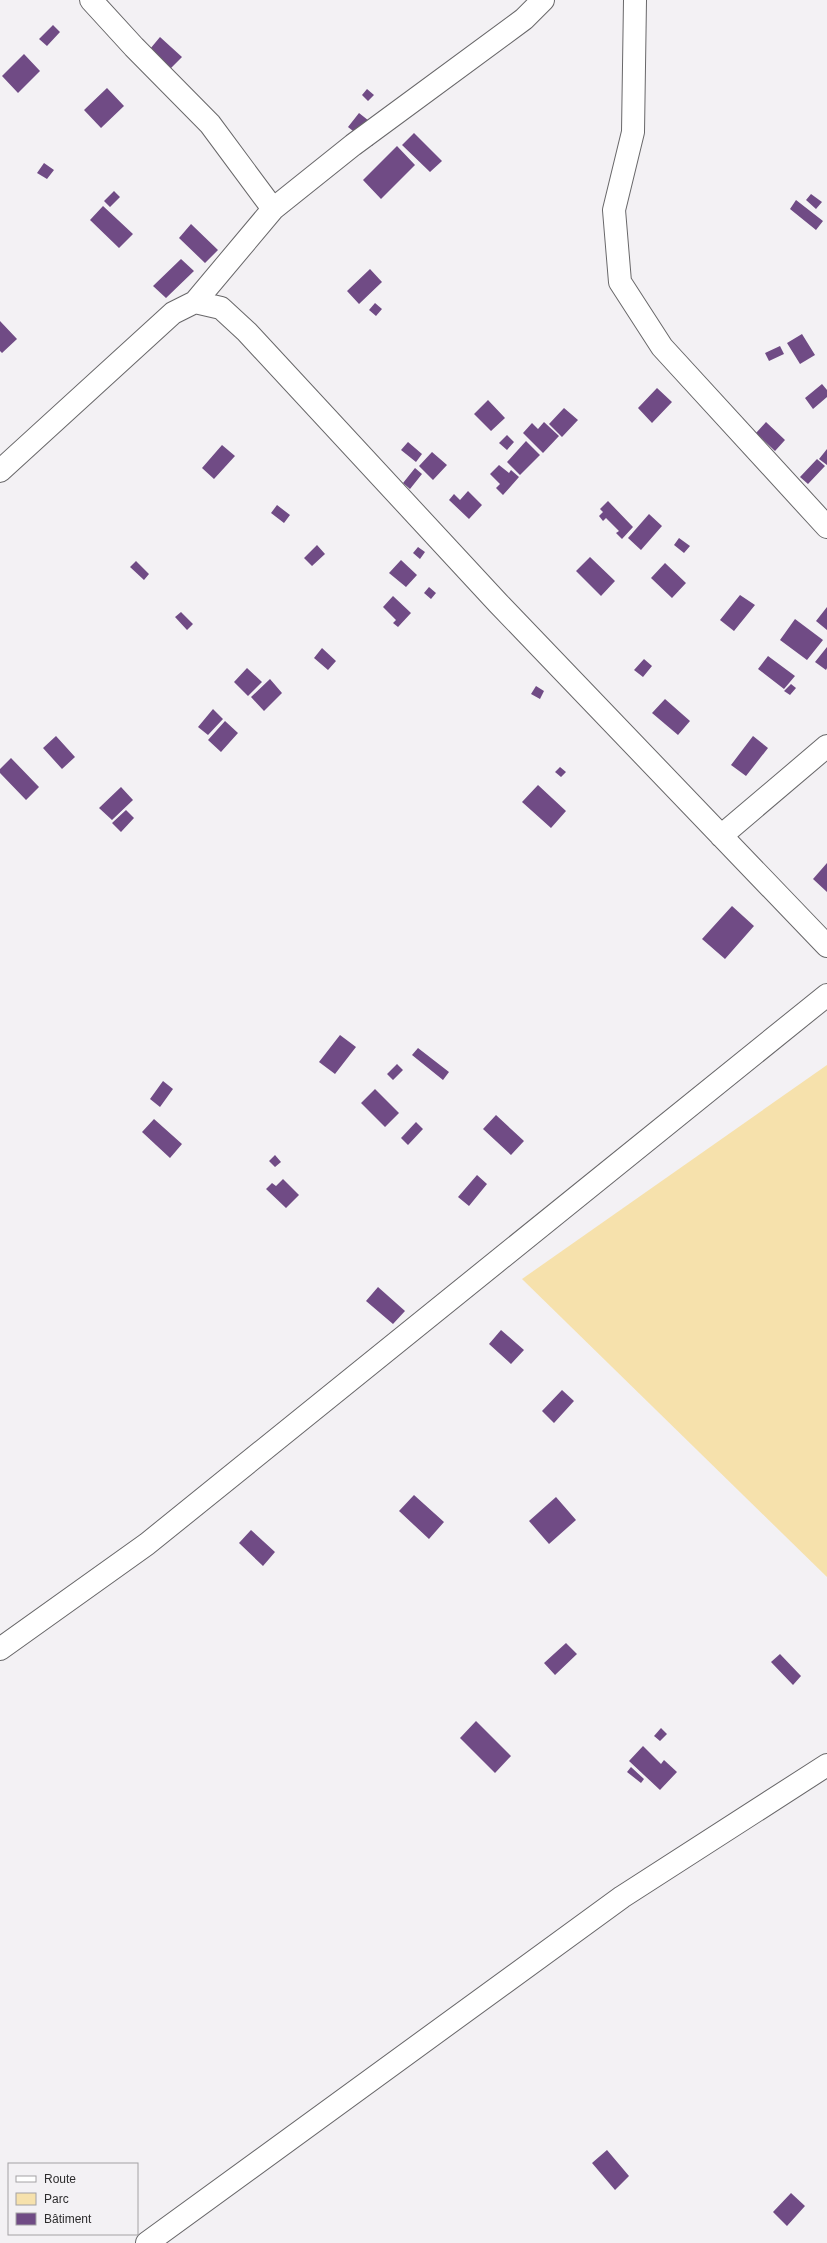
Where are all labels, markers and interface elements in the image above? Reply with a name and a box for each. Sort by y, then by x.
legend [8,2163,138,2235]
text: Route [44,2172,76,2186]
text: Parc [44,2192,69,2206]
text: Bâtiment [44,2212,92,2226]

